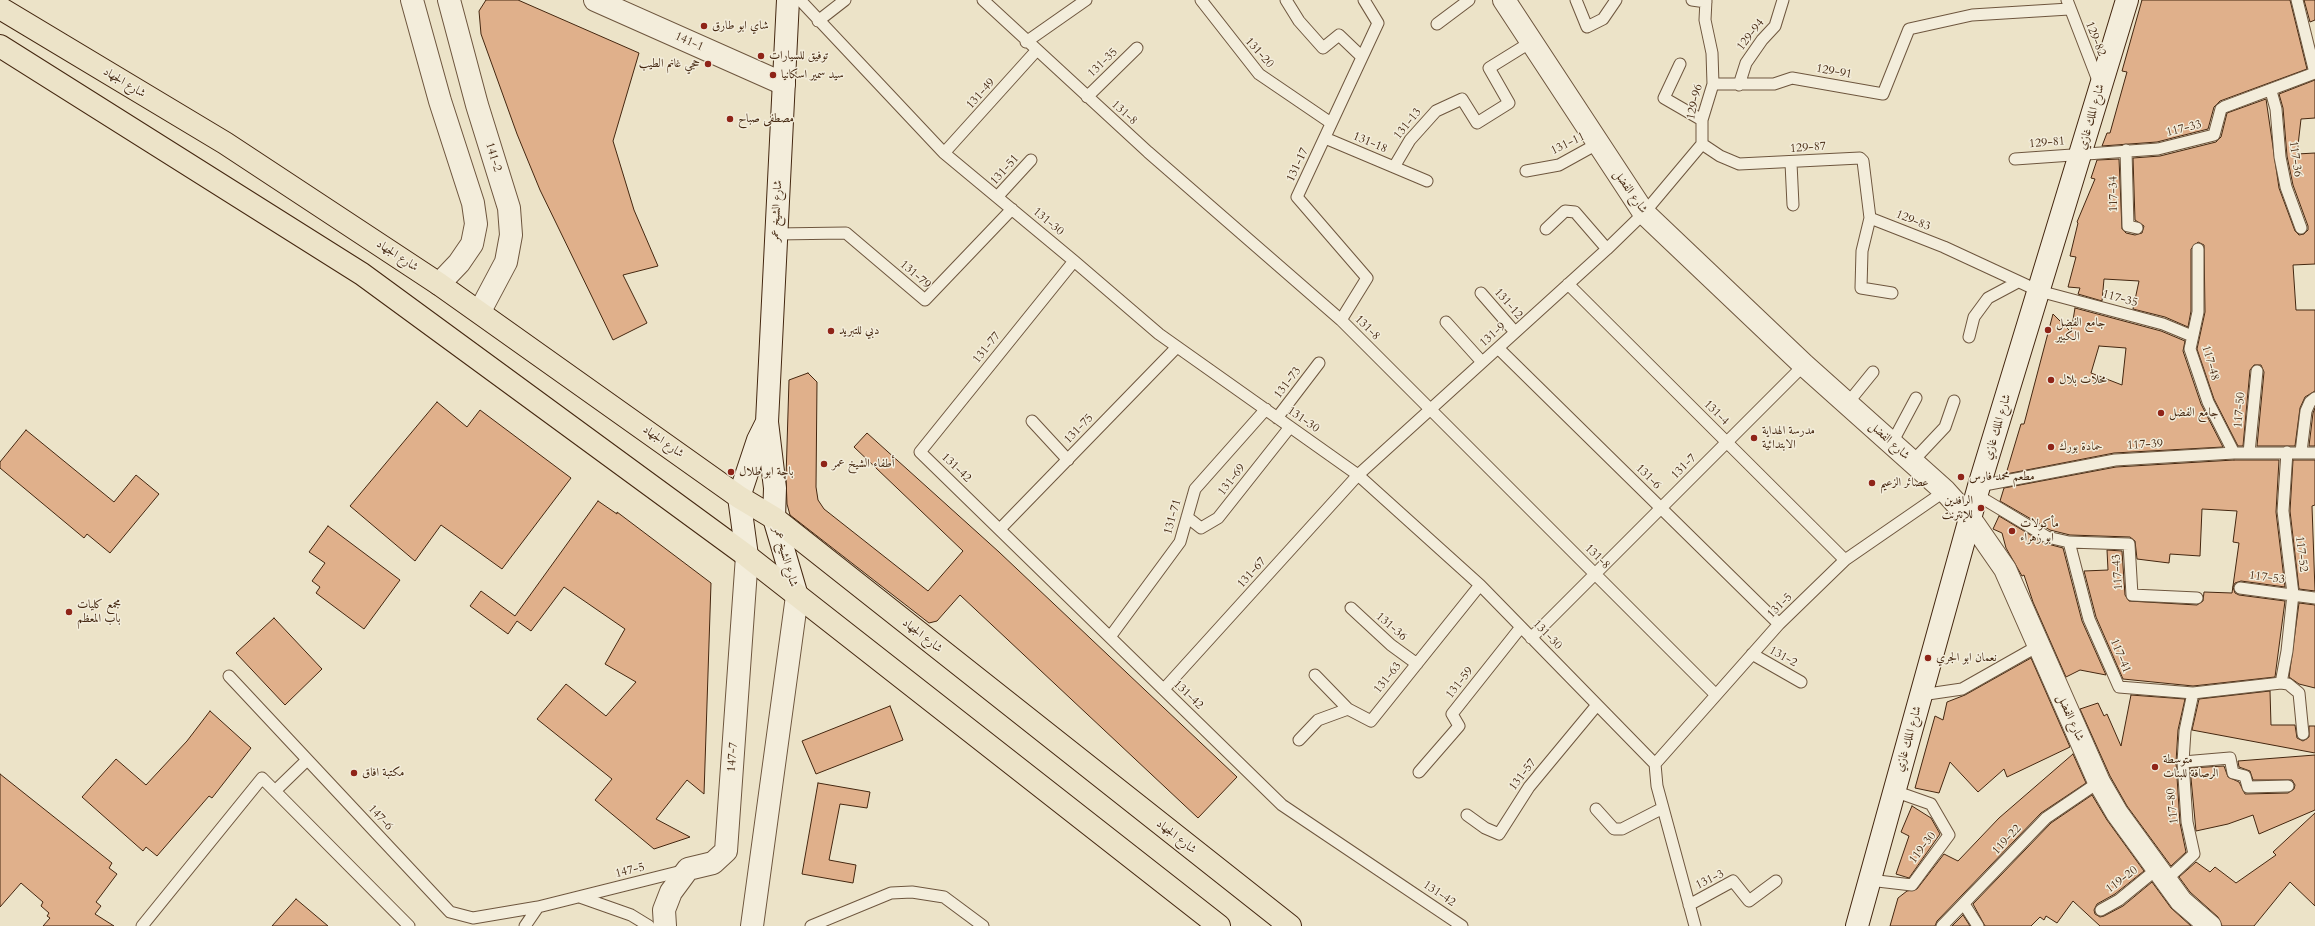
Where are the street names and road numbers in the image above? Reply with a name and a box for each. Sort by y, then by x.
street label: 129-94 [1734,16,1768,54]
street label: 129-82 [2082,20,2108,58]
street label: 141-1 [672,29,706,55]
street label: 131-20 [1242,35,1276,71]
street label: 131-35 [1085,45,1121,81]
street label: 129-91 [1815,62,1853,82]
street label: شارع الجهاد [100,65,148,101]
street label: 131-49 [964,76,998,112]
street label: شارع الملك غازي [2076,82,2108,152]
street label: 129-96 [1684,83,1706,121]
street label: 131-8 [1108,98,1140,128]
street label: 131-13 [1391,105,1425,143]
street label: 117-33 [2165,118,2203,140]
street label: 131-18 [1351,129,1389,157]
street label: 131-11 [1549,130,1587,158]
street label: 129-81 [2028,134,2066,152]
street label: 129-87 [1790,140,1826,156]
street label: 117-36 [2285,140,2305,178]
street label: 141-2 [482,141,504,173]
street label: 131-17 [1284,146,1312,184]
street label: 131-51 [988,152,1022,188]
street label: شارع الفضل [1610,168,1650,216]
street label: 117-34 [2106,176,2122,212]
street label: شارع الشيخ عمر [768,180,786,242]
street label: 131-30 [1030,205,1066,239]
street label: 129-83 [1894,208,1932,234]
street label: شارع الجهاد [373,237,421,275]
street label: 131-79 [897,258,933,292]
street label: 131-12 [1491,286,1525,322]
street label: 117-35 [2101,287,2139,311]
street label: 131-8 [1351,312,1383,344]
street label: 131-9 [1477,320,1509,350]
street label: 131-77 [970,329,1004,367]
street label: 117-48 [2198,344,2222,382]
street label: 131-73 [1271,364,1305,402]
street label: 117-50 [2231,391,2249,429]
street label: شارع الملك غازي [1981,393,2015,461]
street label: 131-4 [1700,397,1732,429]
street label: 131-30 [1284,404,1322,436]
street label: 131-75 [1061,411,1097,447]
street label: شارع الفضل [1866,419,1912,463]
street label: شارع الجهاد [640,423,686,461]
street label: 117-39 [2127,437,2163,453]
street label: 131-42 [938,450,974,486]
street label: 131-7 [1668,451,1700,483]
street label: 131-69 [1215,461,1249,499]
street label: 131-6 [1632,461,1664,493]
street label: 131-71 [1161,498,1185,536]
street label: شارع الشيخ عمر [770,525,800,589]
street label: 117-52 [2292,535,2310,573]
street label: 131-8 [1581,541,1613,573]
street label: 117-43 [2110,554,2126,590]
street label: 131-67 [1235,555,1269,591]
street label: 117-53 [2248,569,2286,587]
street label: 131-5 [1764,590,1796,622]
street label: 131-36 [1373,610,1409,644]
street label: شارع الجهاد [899,616,945,656]
street label: 131-30 [1529,617,1565,653]
street label: 117-41 [2106,637,2134,675]
street label: 131-2 [1766,643,1800,671]
street label: 131-63 [1371,659,1405,697]
street label: 131-59 [1443,664,1477,702]
street label: 131-42 [1170,677,1206,713]
street label: شارع الفضل [2053,692,2087,744]
street label: شارع الملك غازي [1893,704,1925,774]
street label: 147-7 [725,742,741,772]
street label: 131-57 [1506,756,1540,794]
street label: 117-80 [2164,787,2182,825]
street label: 147-6 [365,802,395,834]
street label: شارع الجهاد [1153,817,1199,857]
street label: 119-22 [1989,822,2025,858]
street label: 119-30 [1906,829,1940,867]
street label: 147-5 [614,860,646,882]
street label: 119-20 [2103,863,2141,897]
street label: 131-3 [1693,867,1727,893]
street label: 131-42 [1420,878,1458,910]

